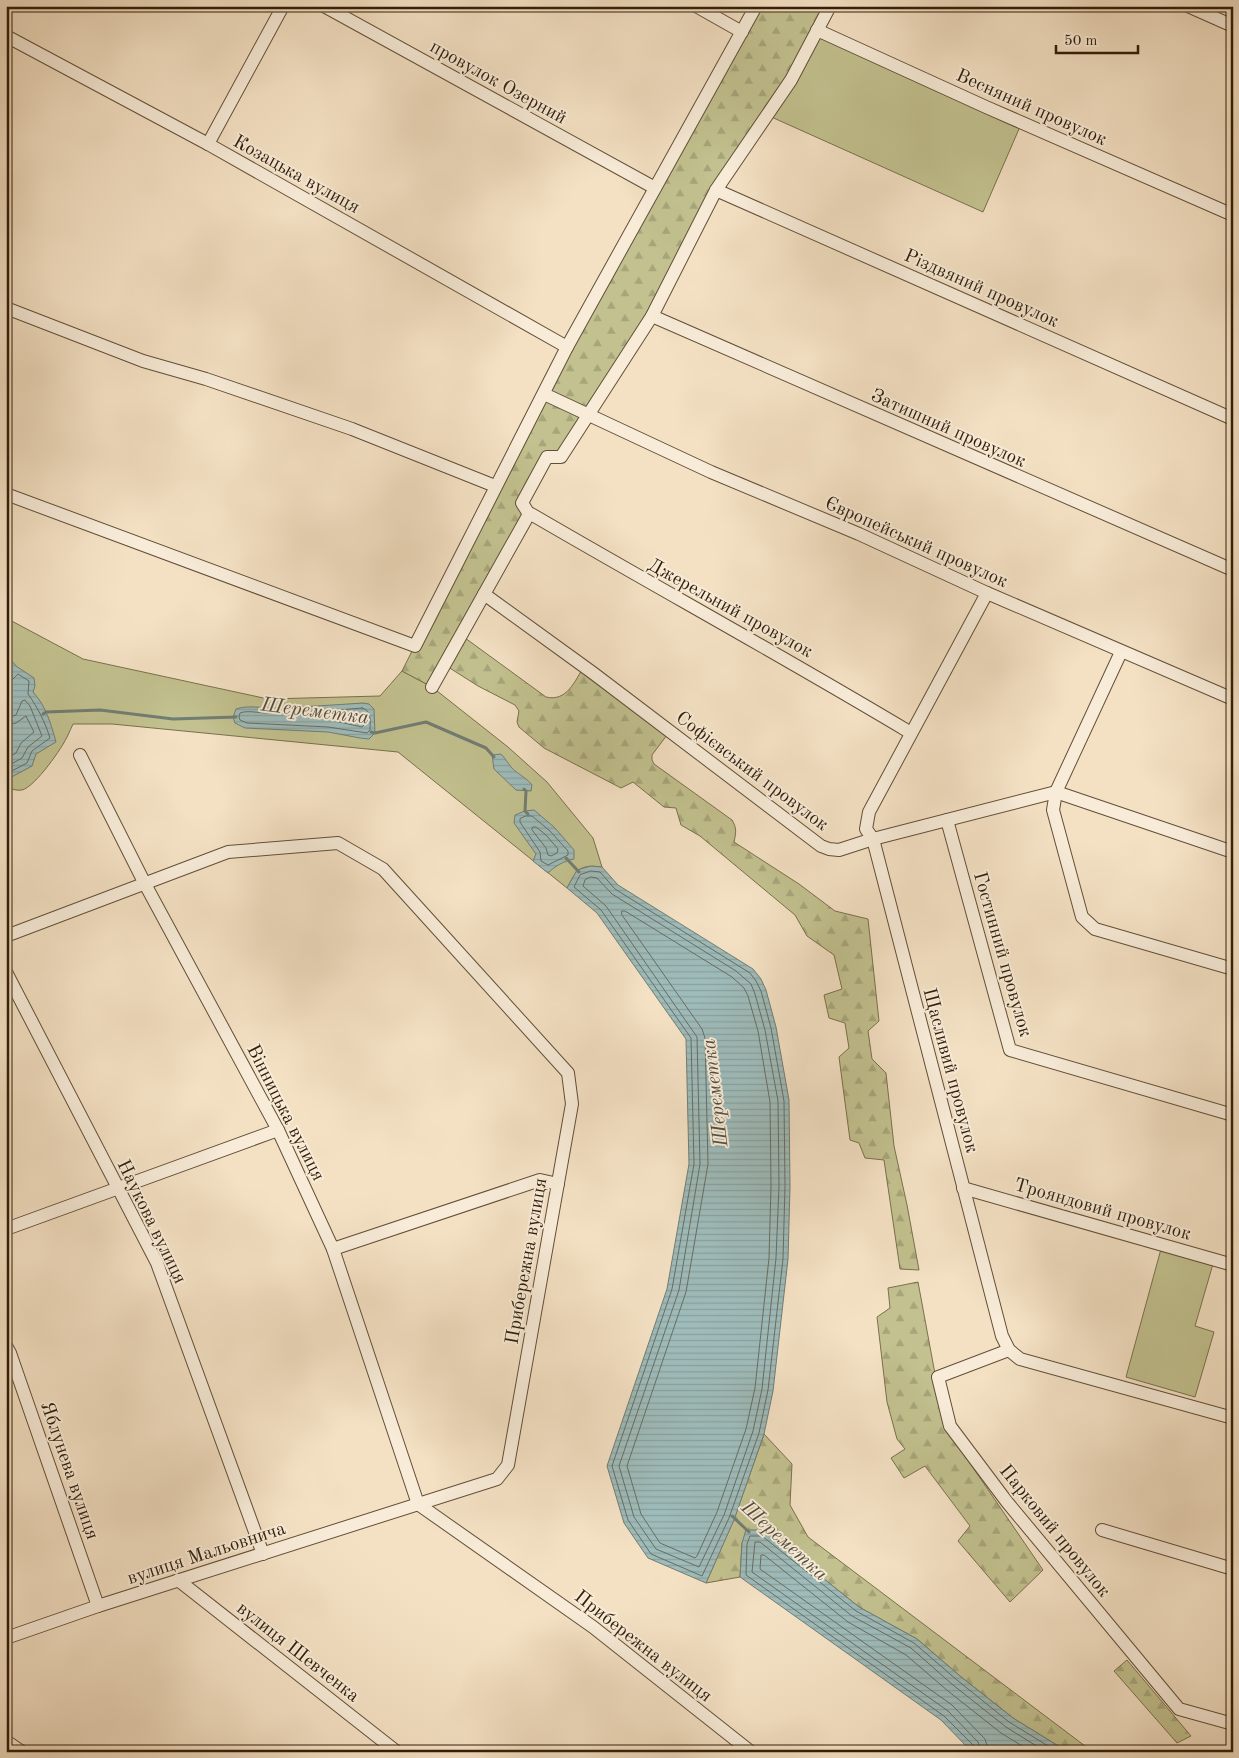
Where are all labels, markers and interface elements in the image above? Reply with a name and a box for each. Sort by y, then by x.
scale bar [1056,22,1139,54]
text: 50 m [1064,34,1098,49]
street label: провулок Озерний [426,38,569,129]
street label: Весняний провулок [953,66,1110,150]
street label: Козацька вулиця [229,133,362,218]
street label: Різдвяний провулок [901,247,1062,332]
street label: Затишний провулок [868,387,1029,472]
street label: Європейський провулок [822,494,1011,592]
street label: Джерельний провулок [644,556,816,663]
water label: Шереметка [259,695,370,729]
street label: Софієвський провулок [672,709,832,836]
street label: Гостинний провулок [969,870,1034,1040]
street label: Щасливий провулок [918,986,981,1156]
water label: Шереметка [699,1037,733,1149]
street label: Вінницька вулиця [242,1042,327,1184]
street label: Наукова вулиця [113,1157,189,1287]
street label: Трояндовий провулок [1012,1176,1193,1245]
street label: Прибережна вулиця [503,1177,551,1346]
street label: Яблунева вулиця [36,1399,101,1542]
street label: Парковий провулок [995,1462,1113,1602]
water label: Шереметка [736,1497,831,1585]
street label: вулиця Мальовнича [125,1520,289,1589]
street label: Прибережна вулиця [570,1588,715,1706]
street label: вулиця Шевченка [233,1599,363,1707]

